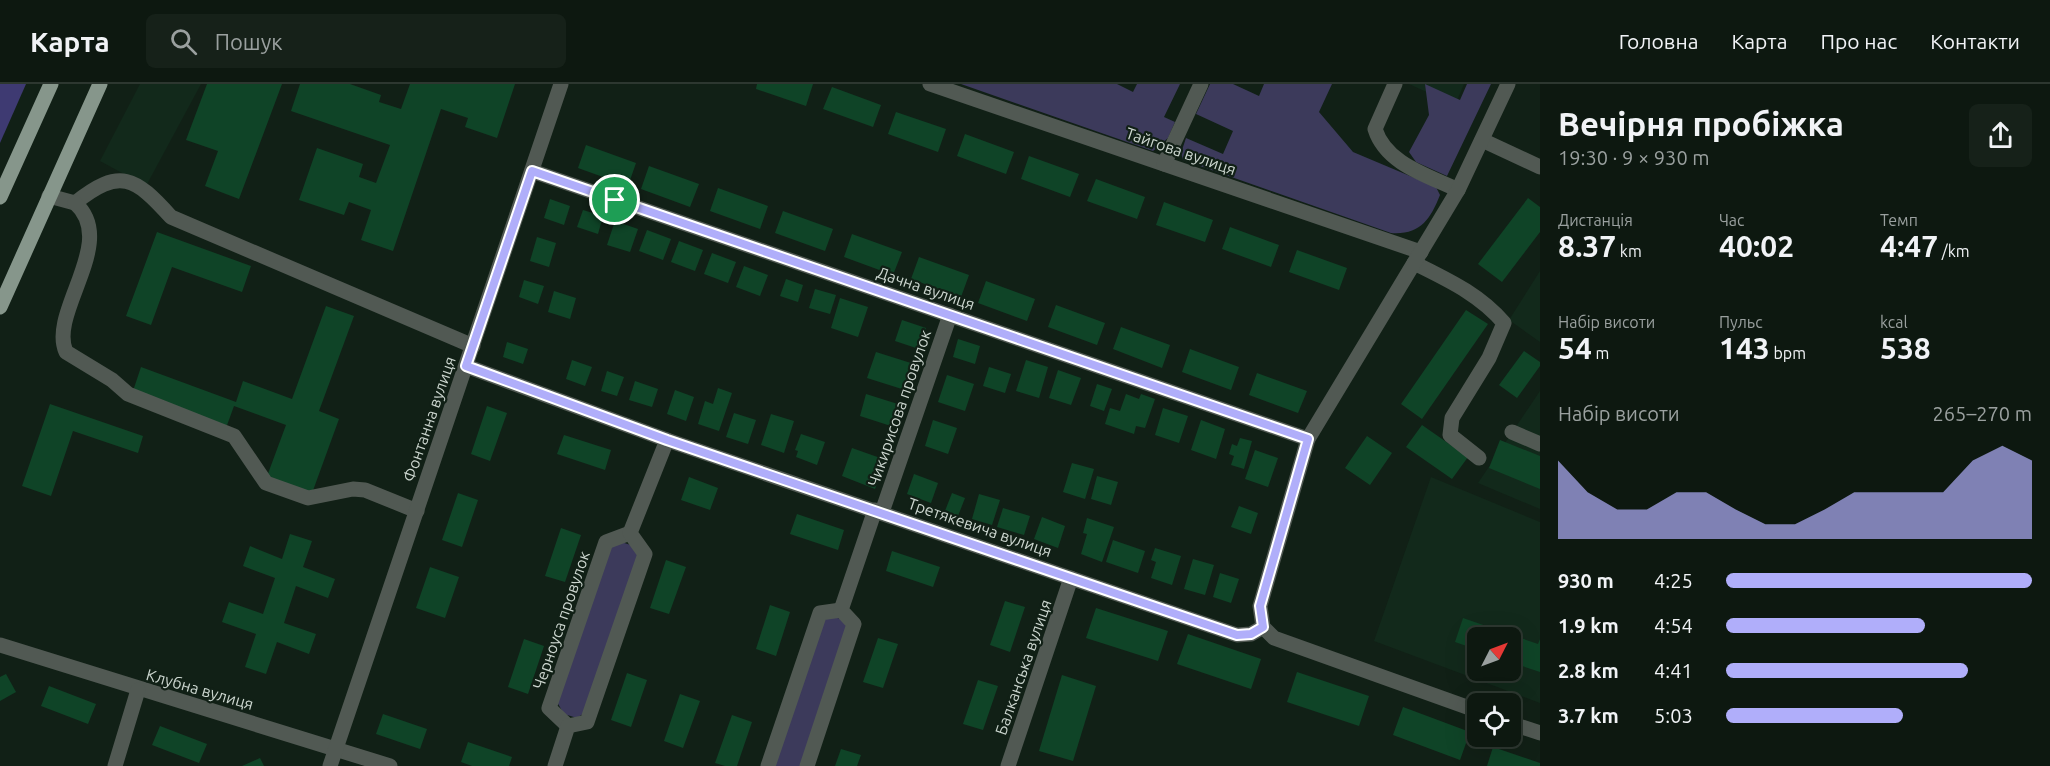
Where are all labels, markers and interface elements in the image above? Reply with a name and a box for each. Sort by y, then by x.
search box [146,14,566,68]
icon: search [167,25,200,58]
text: Карта [30,26,110,57]
text: Пошук [215,29,283,54]
text: Головна [1619,29,1699,53]
text: Карта [1732,29,1787,53]
text: Про нас [1820,29,1897,53]
text: Контакти [1930,29,2020,53]
button: share [1969,104,2032,167]
text: Вечірня пробіжка [1558,105,1844,142]
street label: Тайгова вулиця [1123,124,1239,178]
text: 19:30 · 9 × 930 m [1558,146,1710,169]
pin [589,174,640,225]
icon: arrive [598,183,631,216]
text: Дистанція [1558,211,1633,229]
text: Час [1719,211,1745,229]
text: Темп [1880,211,1918,229]
text: 8.37 [1558,229,1616,263]
text: 40:02 [1719,229,1794,263]
text: 4:47 [1880,229,1938,263]
text: km [1616,242,1642,260]
text: /km [1938,242,1970,260]
street label: Дачна вулиця [875,263,977,313]
text: Набір висоти [1558,313,1655,331]
text: Пульс [1719,313,1763,331]
text: kcal [1880,313,1908,331]
street label: Чикирисова провулок [864,327,934,489]
text: 54 [1558,331,1592,365]
text: 143 [1719,331,1770,365]
text: 538 [1880,331,1931,365]
text: m [1592,344,1609,362]
text: bpm [1770,344,1806,362]
street label: Фонтанна вулиця [399,354,459,484]
text: Набір висоти [1558,402,1680,425]
text: 265–270 m [1933,402,2032,425]
street label: Третякевича вулиця [906,494,1054,560]
street label: Черноуса провулок [529,549,593,691]
text: 930 m [1558,569,1614,592]
text: 4:25 [1654,569,1693,592]
street label: Балканська вулиця [991,597,1055,737]
text: 1.9 km [1558,614,1619,637]
text: 4:54 [1654,614,1693,637]
north arrow [1467,627,1521,681]
map controls [1467,627,1521,747]
text: 2.8 km [1558,659,1619,682]
text: 4:41 [1654,659,1693,682]
street label: Клубна вулиця [144,665,256,713]
button: locate [1467,693,1521,747]
text: 3.7 km [1558,704,1619,727]
text: 5:03 [1654,704,1693,727]

